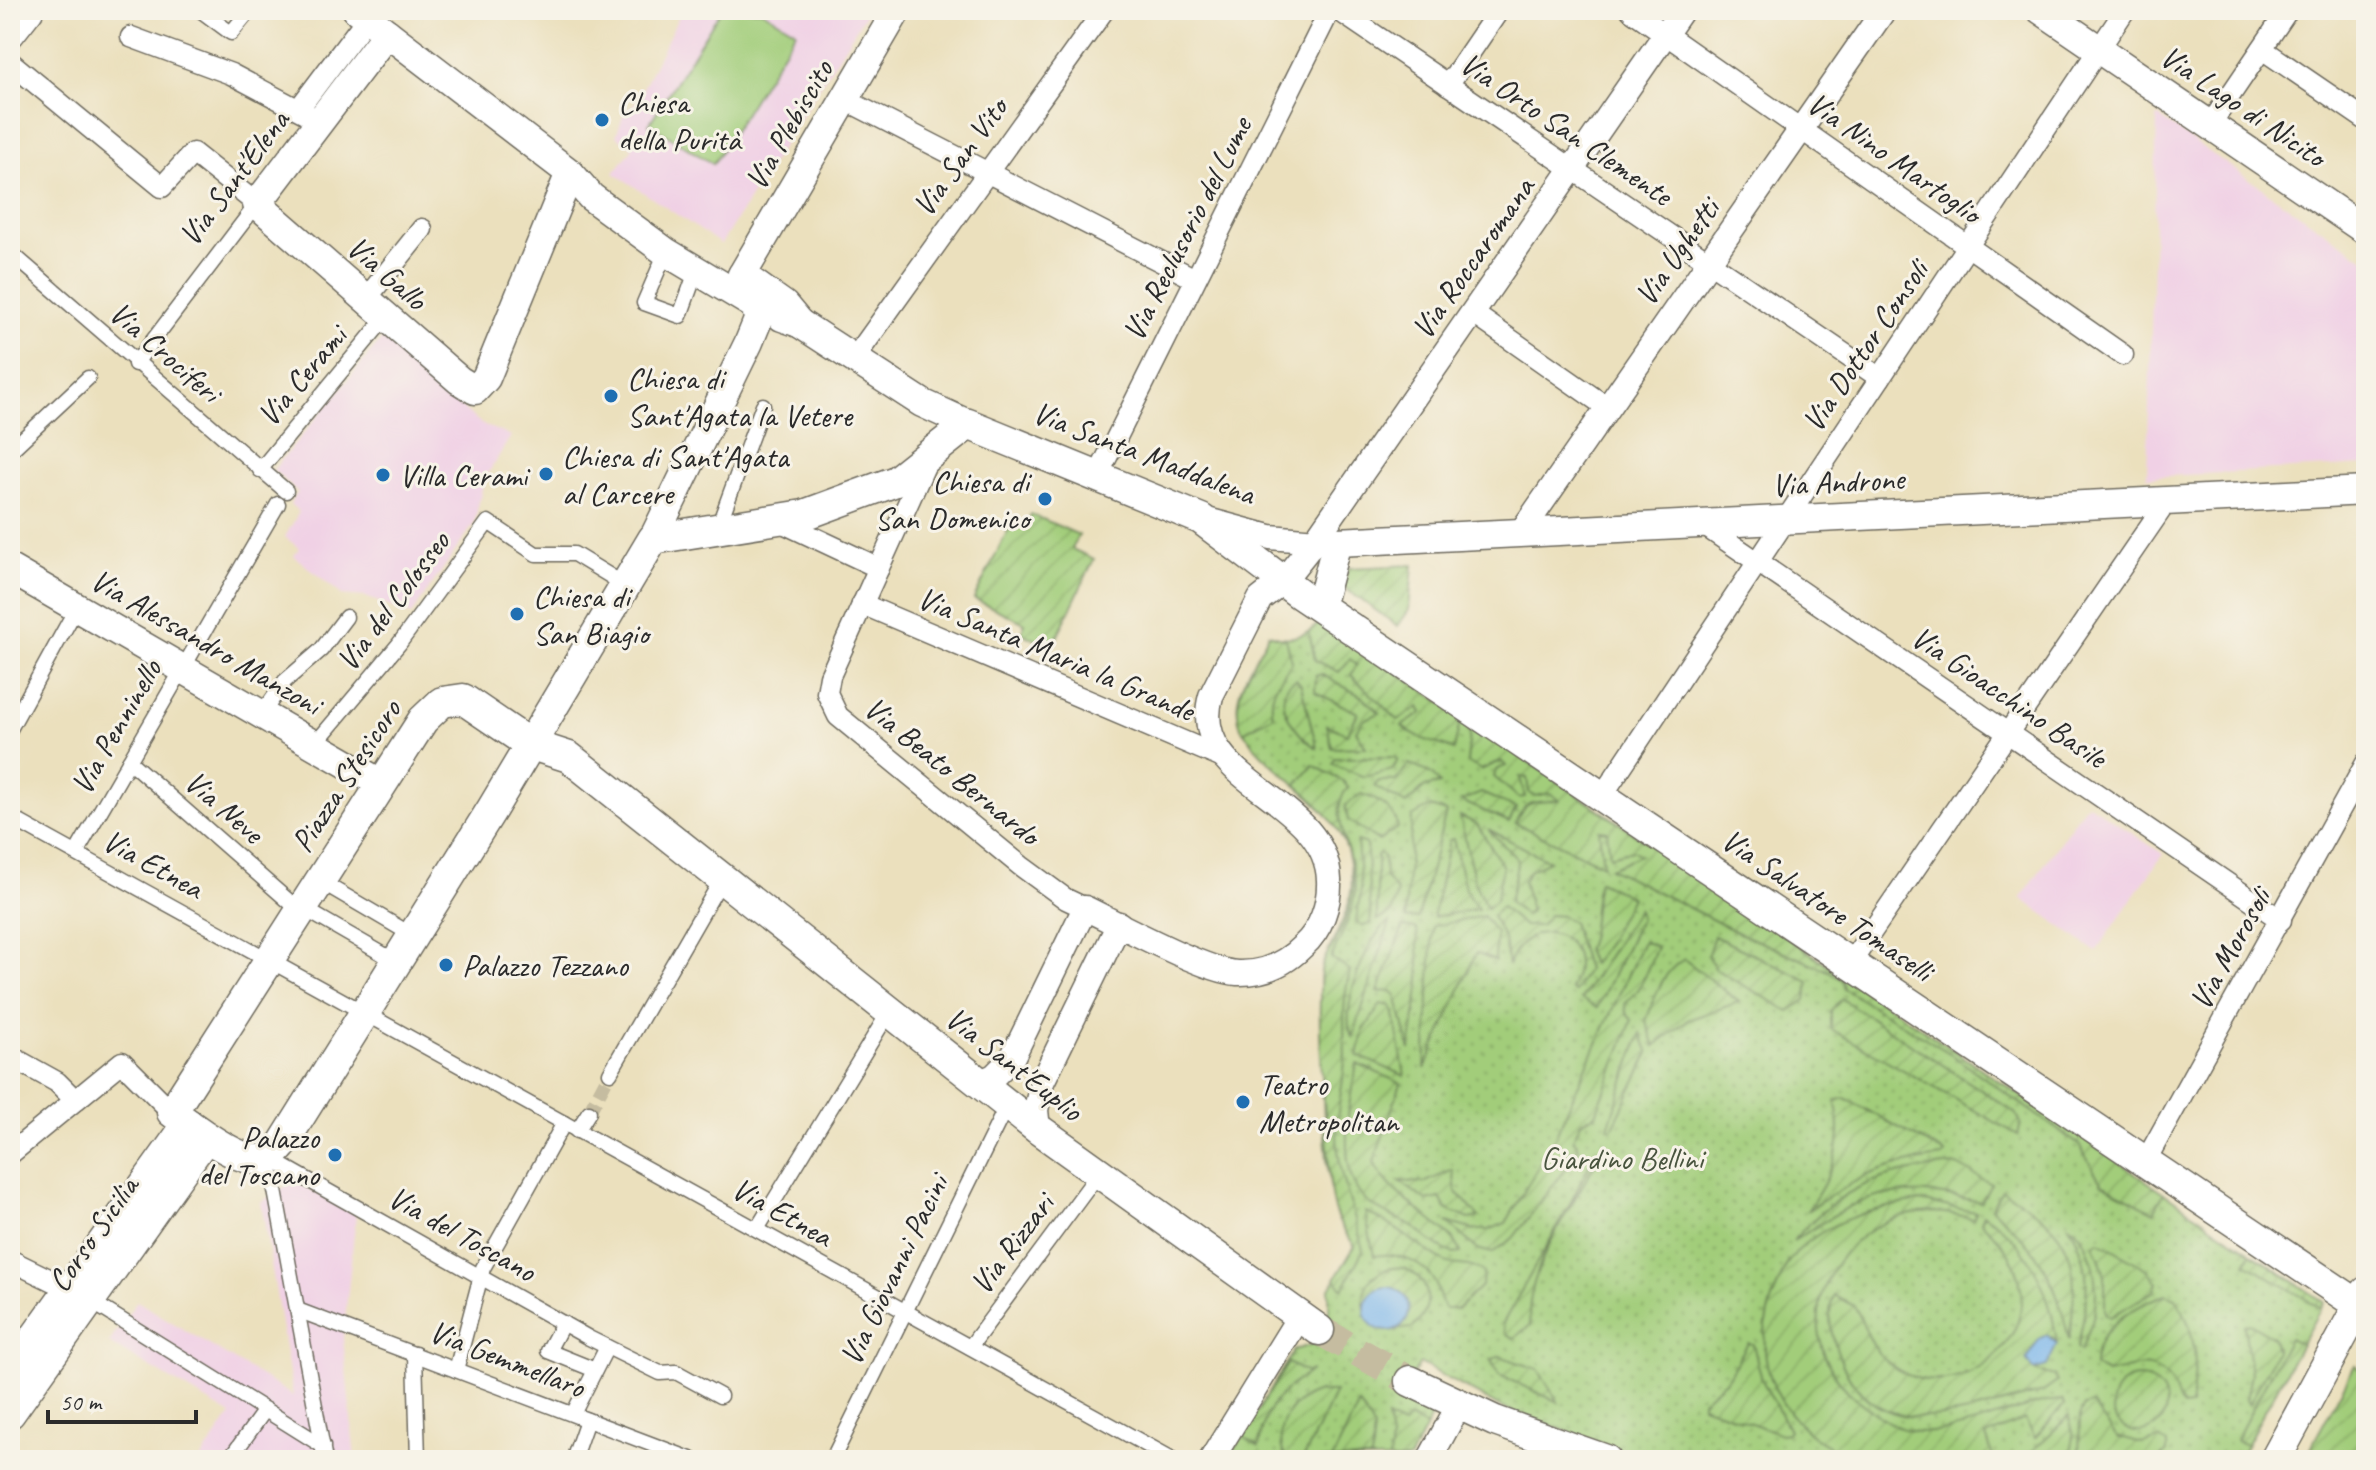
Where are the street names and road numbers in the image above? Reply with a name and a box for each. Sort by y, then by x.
street label: Via Lago di Nicito [2152,36,2337,178]
street label: Via Orto San Clemente [1452,43,1682,217]
street label: Via Plebiscito [735,51,843,197]
street label: Via Nino Martoglio [1799,83,1992,235]
street label: Via San Vito [903,87,1019,224]
street label: Via Sant'Elena [170,100,300,254]
street label: Via Reclusorio del Lume [1113,108,1262,348]
street label: Via Roccaromana [1402,167,1545,347]
street label: Via Ughetti [1625,187,1731,314]
street label: Via Gallo [338,227,437,320]
street label: Via Dottor Consoli [1793,249,1940,440]
street label: Via Crociferi [101,292,232,414]
street label: Via Cerami [248,314,359,435]
street label: Via Santa Maddalena [1027,392,1263,515]
street label: Via Androne [1771,458,1908,506]
street label: Via del Colosseo [327,521,460,679]
street label: Via Alessandro Manzoni [83,559,332,727]
street label: Via Santa Maria la Grande [912,577,1203,732]
street label: Via Gioacchino Basile [1903,617,2117,779]
street label: Via Penninello [61,651,172,802]
street label: Via Beato Bernardo [856,688,1051,857]
street label: Piazza Stesicoro [281,691,411,860]
street label: Via Neve [176,761,274,854]
street label: Via Salvatore Tomaselli [1714,819,1944,993]
street label: Via Etnea [96,820,212,909]
street label: Via Morosoli [2180,877,2282,1017]
street label: Via Sant'Euplio [937,998,1092,1131]
street label: Via Giovanni Pacini [830,1164,960,1372]
street label: Corso Sicilia [38,1166,149,1300]
street label: Via Etnea [725,1168,841,1257]
street label: Via del Toscano [381,1177,544,1292]
street label: Via Rizzari [961,1182,1066,1303]
street label: Via Gemmellaro [424,1311,592,1408]

